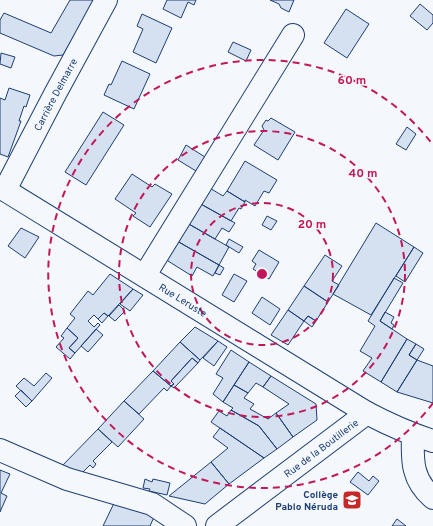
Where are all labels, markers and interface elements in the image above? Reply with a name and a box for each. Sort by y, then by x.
street label: Carrière Delmarre [32,56,81,134]
text: 60 m [338,73,366,89]
text: 40 m [348,166,378,182]
text: 20 m [298,217,326,233]
centre of rings [255,267,269,281]
street label: Rue Leruste [156,281,209,321]
street label: Rue de la Boutillerie [282,417,362,481]
place label: Collège Pablo Néruda [275,489,338,514]
school or university icon: Collège Pablo Néruda [341,489,363,511]

